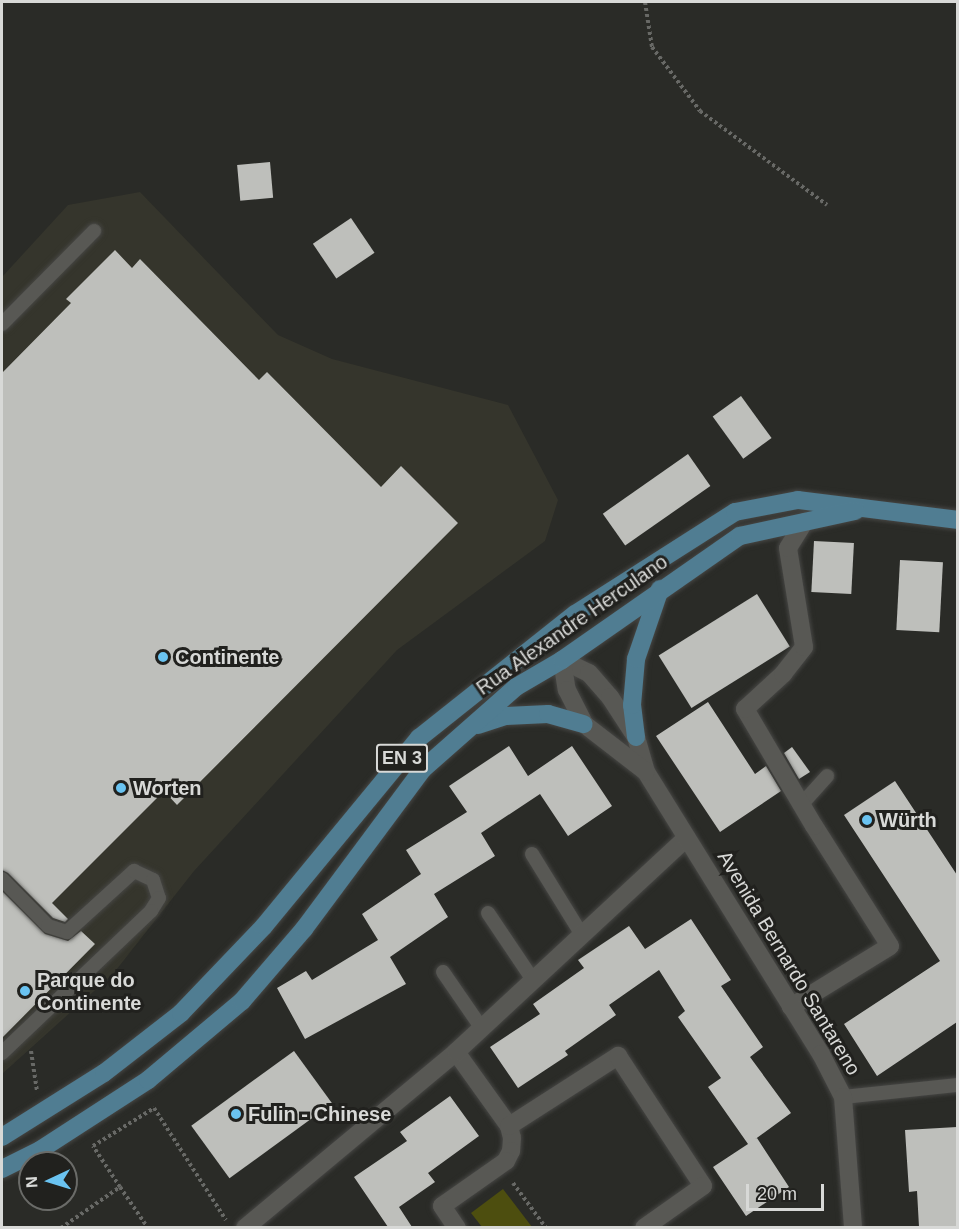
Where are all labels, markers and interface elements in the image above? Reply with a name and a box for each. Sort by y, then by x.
street label: Rua Alexandre Herculano [471,549,673,701]
place label: Continente [175,645,279,669]
marker: Continente [156,650,170,664]
road number: EN 3 [375,743,429,773]
place label: Worten [133,776,202,800]
marker: Worten [114,781,128,795]
place label: Würth [879,808,937,832]
marker: Würth [860,813,874,827]
street label: Avenida Bernardo Santareno [712,846,866,1080]
place label: Parque do Continente [37,968,141,1015]
marker: Parque do Continente [18,984,32,998]
place label: Fulin - Chinese [248,1102,391,1126]
marker: Fulin - Chinese [229,1107,243,1121]
north arrow [18,1151,78,1211]
scale bar [749,1172,827,1210]
text: N [23,1176,40,1189]
text: 20 m [757,1184,797,1204]

